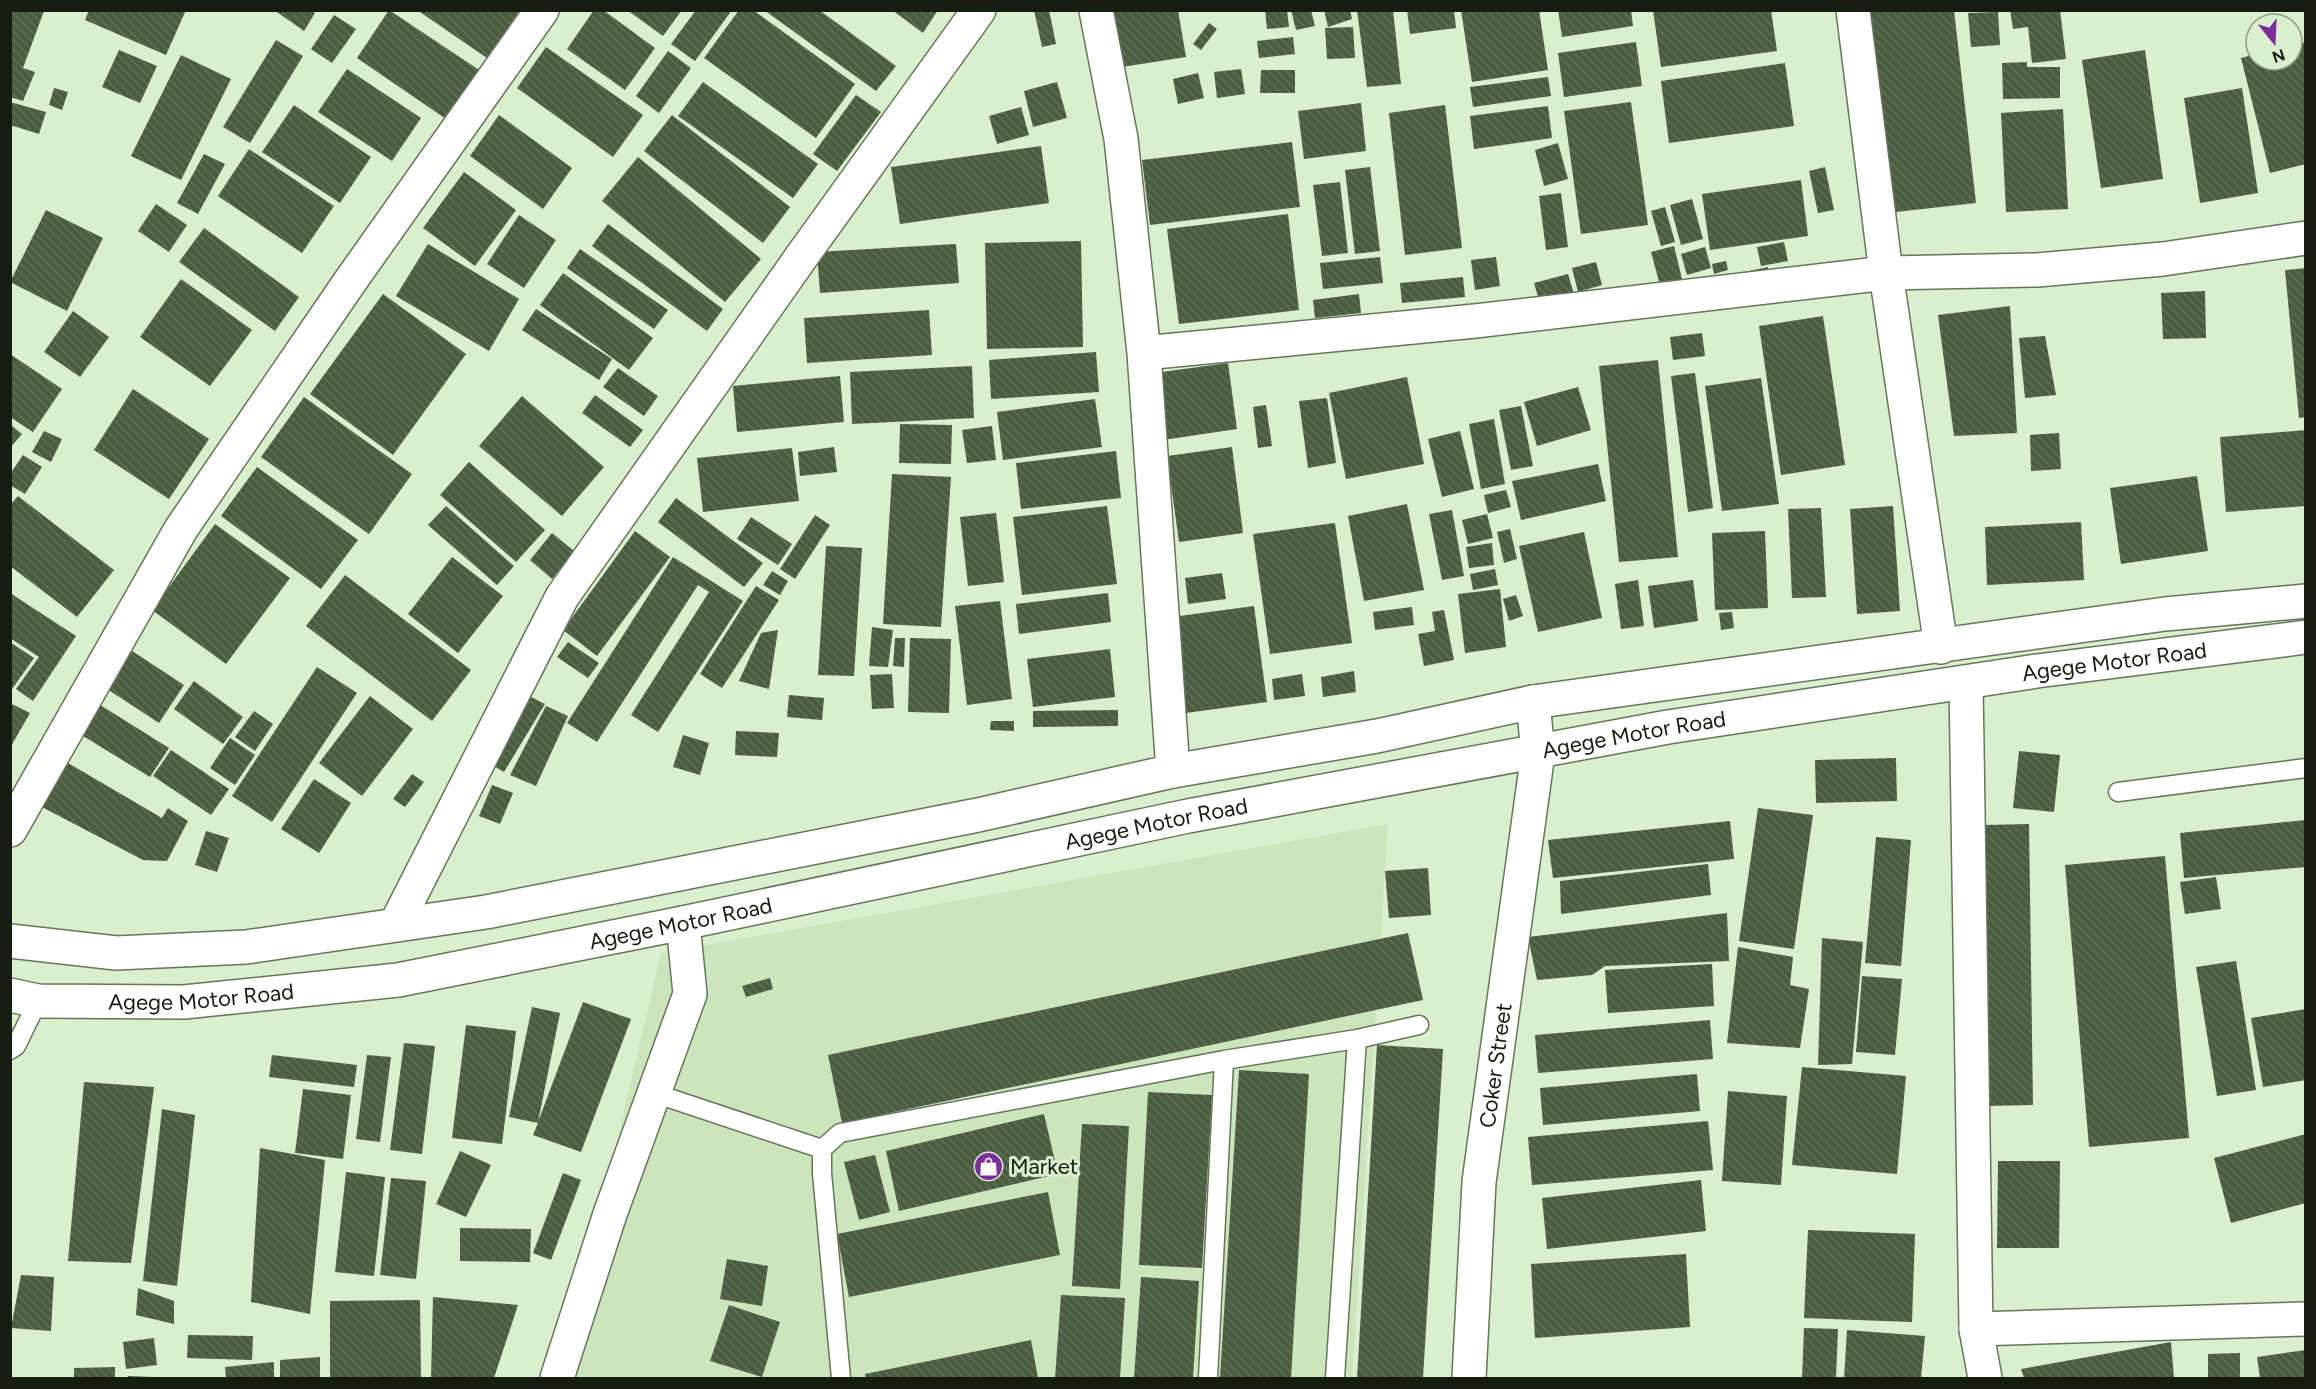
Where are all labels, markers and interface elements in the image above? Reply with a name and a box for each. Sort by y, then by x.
north arrow [2244,12,2304,72]
text: N [2270,45,2287,67]
street label: Agege Motor Road [2020,636,2208,687]
street label: Agege Motor Road [1540,705,1728,764]
street label: Agege Motor Road [1062,792,1250,855]
street label: Agege Motor Road [587,891,774,955]
street label: Agege Motor Road [108,977,295,1016]
street label: Coker Street [1473,1001,1517,1129]
shop icon: Market [973,1150,1005,1182]
place label: Market [1010,1153,1078,1180]

